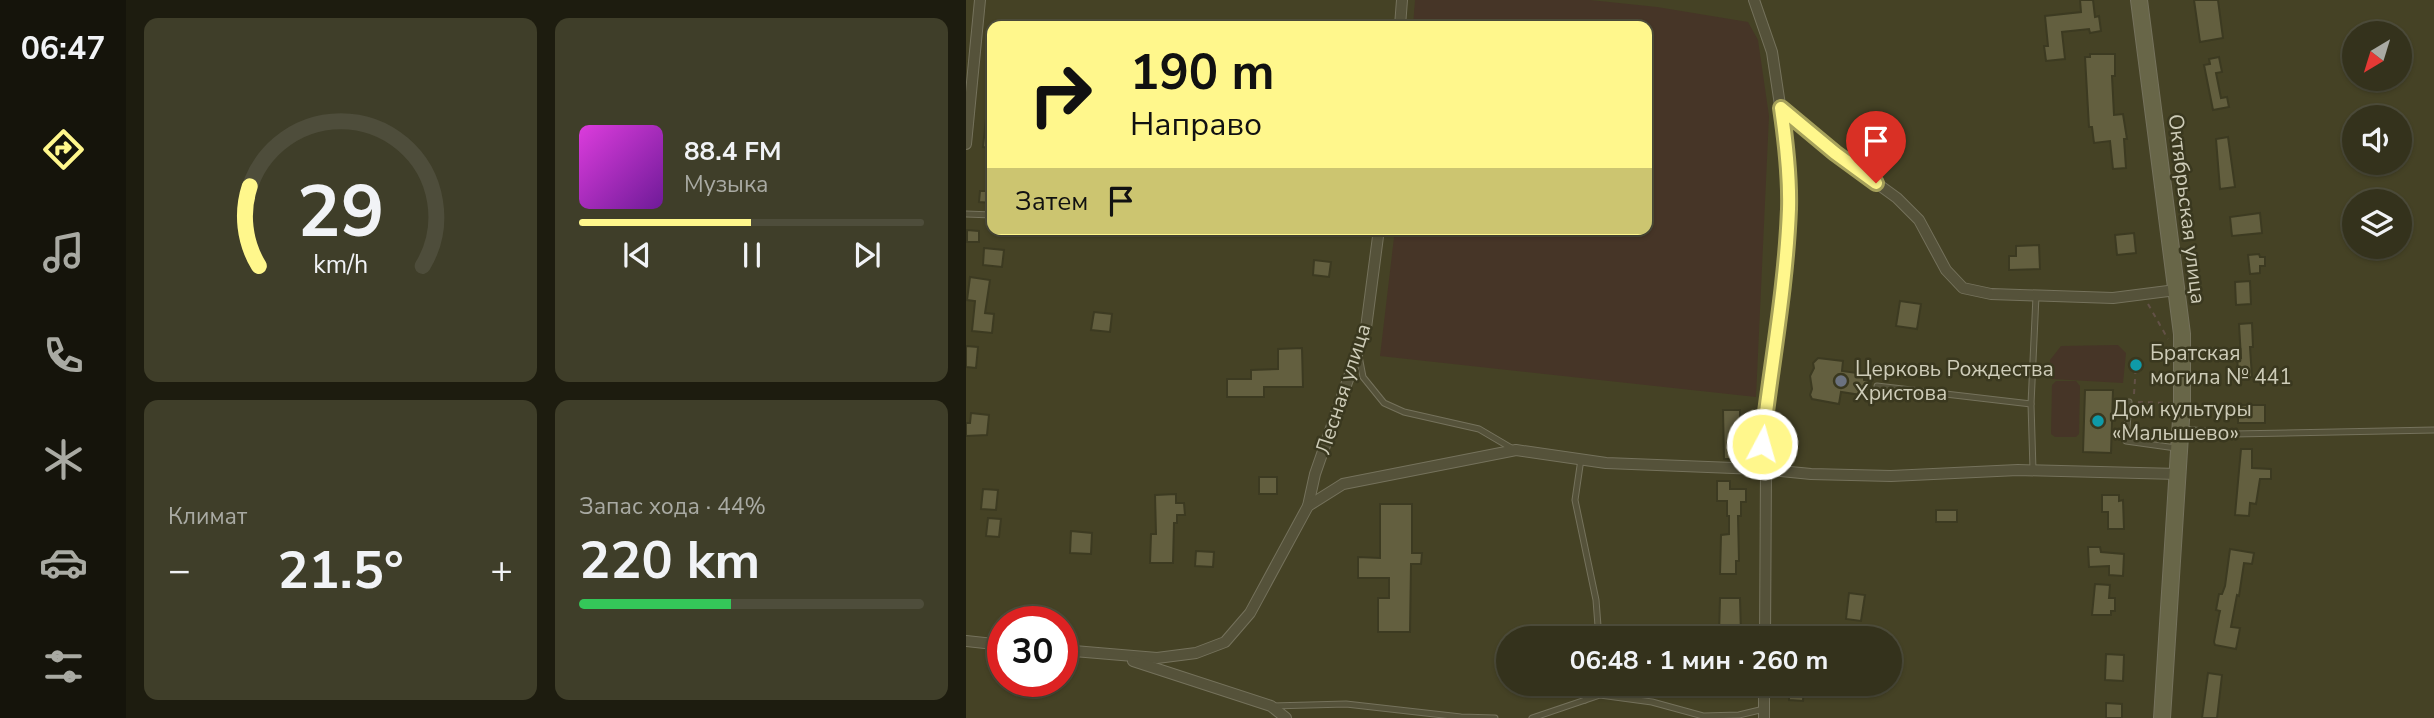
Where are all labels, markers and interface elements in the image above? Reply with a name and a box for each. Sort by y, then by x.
north arrow [2342,21,2412,91]
map controls [2342,21,2412,259]
text: 06:47 [21,27,105,70]
text: 190 m [1130,39,1274,106]
icon: right [1015,49,1106,140]
text: Направо [1130,103,1262,146]
button: sound [2342,105,2412,175]
pin [1846,111,1906,183]
street label: Октябрьская улица [2161,113,2213,305]
icon: arrive [1857,122,1895,160]
icon: directions [39,125,88,174]
text: 88.4 FM [684,134,781,169]
text: 29 [297,162,384,262]
text: Музыка [684,169,768,200]
icon: arrive [1102,182,1140,220]
text: Затем [1015,184,1088,219]
button: layers [2342,189,2412,259]
icon: music [39,228,88,277]
icon: previous [618,236,656,274]
icon: pause [733,236,771,274]
icon: next [848,236,886,274]
text: km/h [313,248,368,282]
street label: Лесная улица [1309,320,1377,458]
icon: phone [39,331,88,380]
place label: Братская могила № 441 [2150,339,2292,391]
place label: Церковь Рождества Христова [1855,355,2054,407]
marker: Братская могила № 441 [2128,357,2144,373]
marker: Церковь Рождества Христова [1833,373,1849,389]
place label: Дом культуры «Малышево» [2112,395,2252,447]
position arrow [1725,407,1799,481]
marker: Дом культуры «Малышево» [2090,413,2106,429]
icon: climate [39,435,88,484]
text: Запас хода · 44% [579,491,766,522]
text: Климат [168,501,247,532]
text: 220 km [579,525,760,596]
text: 21.5° [277,535,404,606]
icon: car [39,538,88,587]
text: − [168,545,191,596]
text: + [490,545,513,596]
speed limit sign: 30 [987,606,1078,697]
icon: filters [39,642,88,691]
text: 06:48 · 1 мин · 260 m [1570,643,1828,678]

